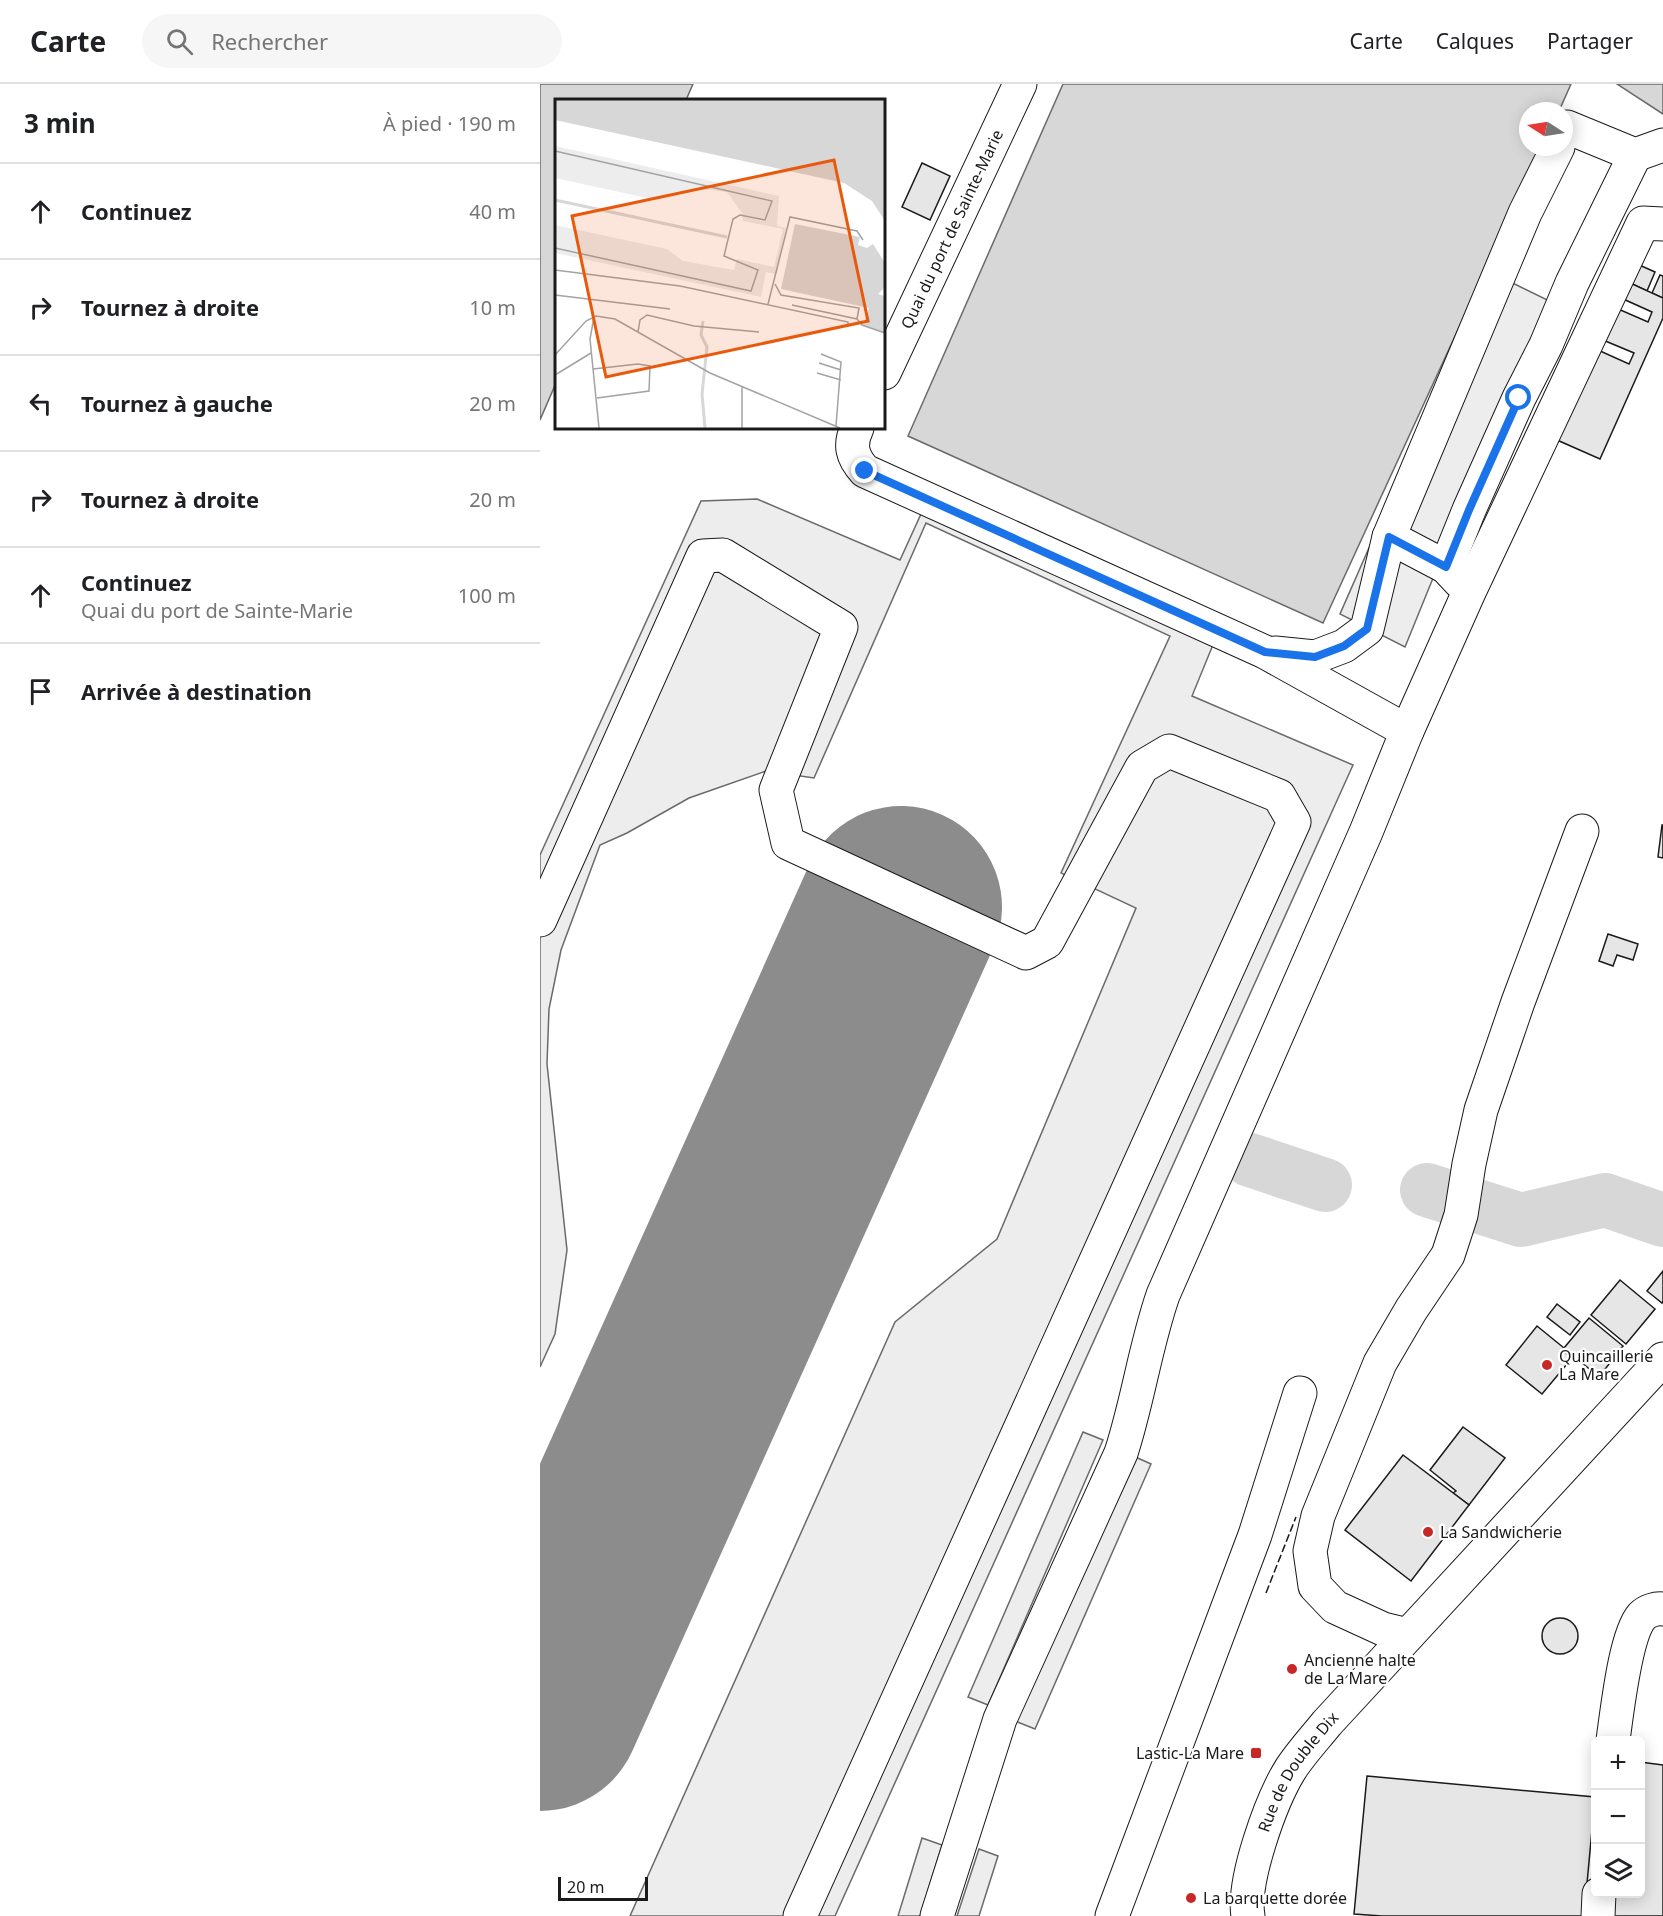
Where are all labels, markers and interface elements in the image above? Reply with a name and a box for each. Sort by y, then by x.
search box [142,14,562,68]
text: Carte [30,22,106,60]
icon: search [163,25,196,58]
text: Rechercher [211,26,328,56]
text: Carte [1350,27,1403,55]
text: Calques [1436,27,1514,55]
text: Partager [1547,27,1633,55]
inset map [555,99,885,429]
north arrow [1519,102,1573,156]
text: 3 min [24,105,96,141]
text: À pied · 190 m [383,110,516,137]
street label: Quai du port de Sainte-Marie [895,126,1008,332]
icon: ahead [24,195,57,228]
text: Continuez [81,196,192,226]
text: 40 m [469,198,516,225]
icon: right [24,291,57,324]
text: Tournez à droite [81,292,259,322]
text: 10 m [469,294,516,321]
route start [1505,384,1531,410]
icon: left [24,387,57,420]
text: Tournez à gauche [81,388,273,418]
text: 20 m [469,390,516,417]
route end [851,457,877,483]
icon: right [24,483,57,516]
text: Tournez à droite [81,484,259,514]
text: 20 m [469,486,516,513]
text: Continuez [81,567,192,597]
icon: ahead [24,579,57,612]
text: 100 m [458,582,516,609]
text: Quai du port de Sainte-Marie [81,597,353,624]
icon: arrive [24,675,57,708]
text: Arrivée à destination [81,676,312,706]
place label: Quincaillerie La Mare [1559,1345,1653,1385]
marker: Quincaillerie La Mare [1540,1358,1554,1372]
place label: La Sandwicherie [1440,1521,1562,1543]
marker: La Sandwicherie [1421,1525,1435,1539]
place label: Ancienne halte de La Mare [1304,1649,1416,1689]
marker: Ancienne halte de La Mare [1285,1662,1299,1676]
street label: Rue de Double Dix [1253,1706,1343,1835]
map controls [1591,1736,1645,1898]
button: + [1591,1736,1645,1790]
place label: Lastic-La Mare [1136,1742,1244,1764]
marker: Lastic-La Mare [1249,1746,1263,1760]
button: − [1591,1790,1645,1844]
button: layers [1591,1844,1645,1898]
scale bar [558,1874,648,1902]
text: 20 m [567,1876,604,1898]
place label: La barquette dorée [1203,1887,1347,1909]
marker: La barquette dorée [1184,1891,1198,1905]

